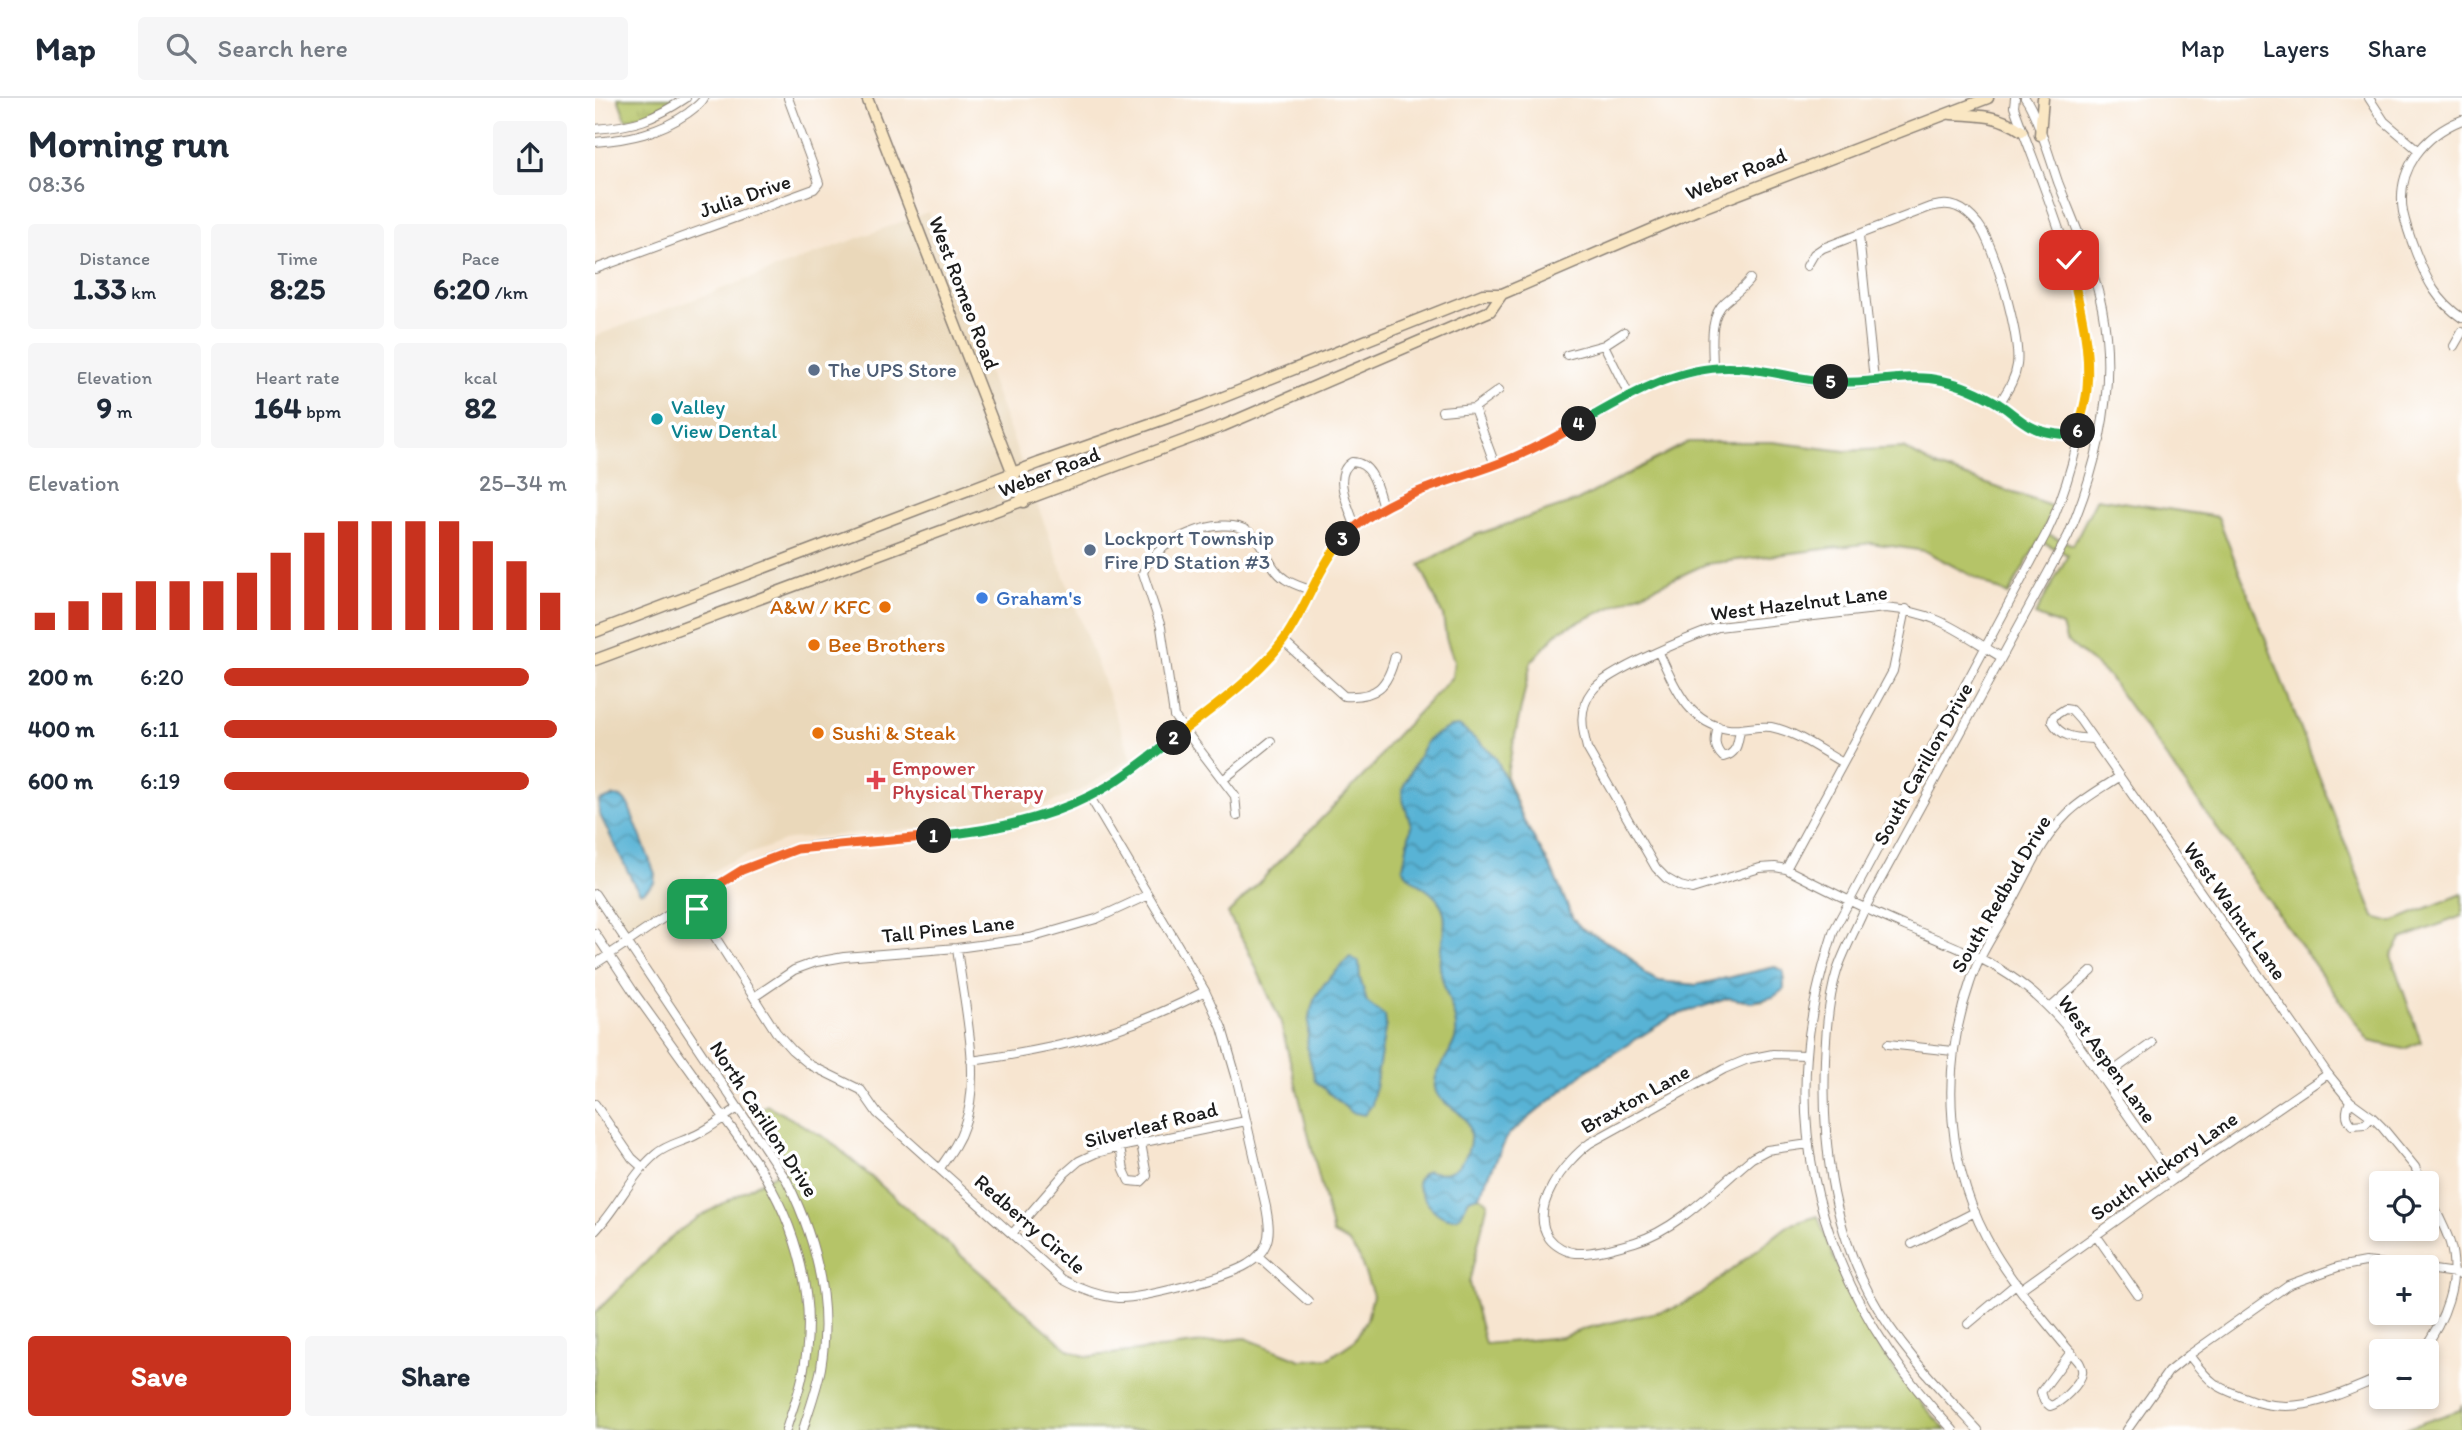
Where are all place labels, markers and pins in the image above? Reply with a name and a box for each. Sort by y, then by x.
pin [2039,230,2099,290]
place label: The UPS Store [828,357,957,382]
marker: The UPS Store [806,362,822,378]
pin: 5 [1813,364,1849,400]
place label: Valley View Dental [671,394,777,443]
pin: 4 [1562,406,1597,442]
marker: Valley View Dental [649,411,665,427]
pin: 6 [2061,414,2095,448]
pin: 3 [1325,522,1361,556]
place label: Lockport Township Fire PD Station #3 [1104,525,1274,574]
marker: Lockport Township Fire PD Station #3 [1082,542,1098,558]
place label: Graham's [996,585,1082,610]
marker: Graham's [974,590,990,606]
place label: A&W / KFC [770,594,871,619]
marker: A&W / KFC [877,599,893,615]
place label: Bee Brothers [828,632,945,657]
marker: Bee Brothers [806,637,822,653]
place label: Sushi & Steak [832,720,956,745]
pin: 2 [1157,720,1191,756]
marker: Sushi & Steak [810,725,826,741]
place label: Empower Physical Therapy [892,755,1044,804]
marker: Empower Physical Therapy [866,770,886,790]
pin: 1 [917,818,951,854]
pin [667,879,727,939]

